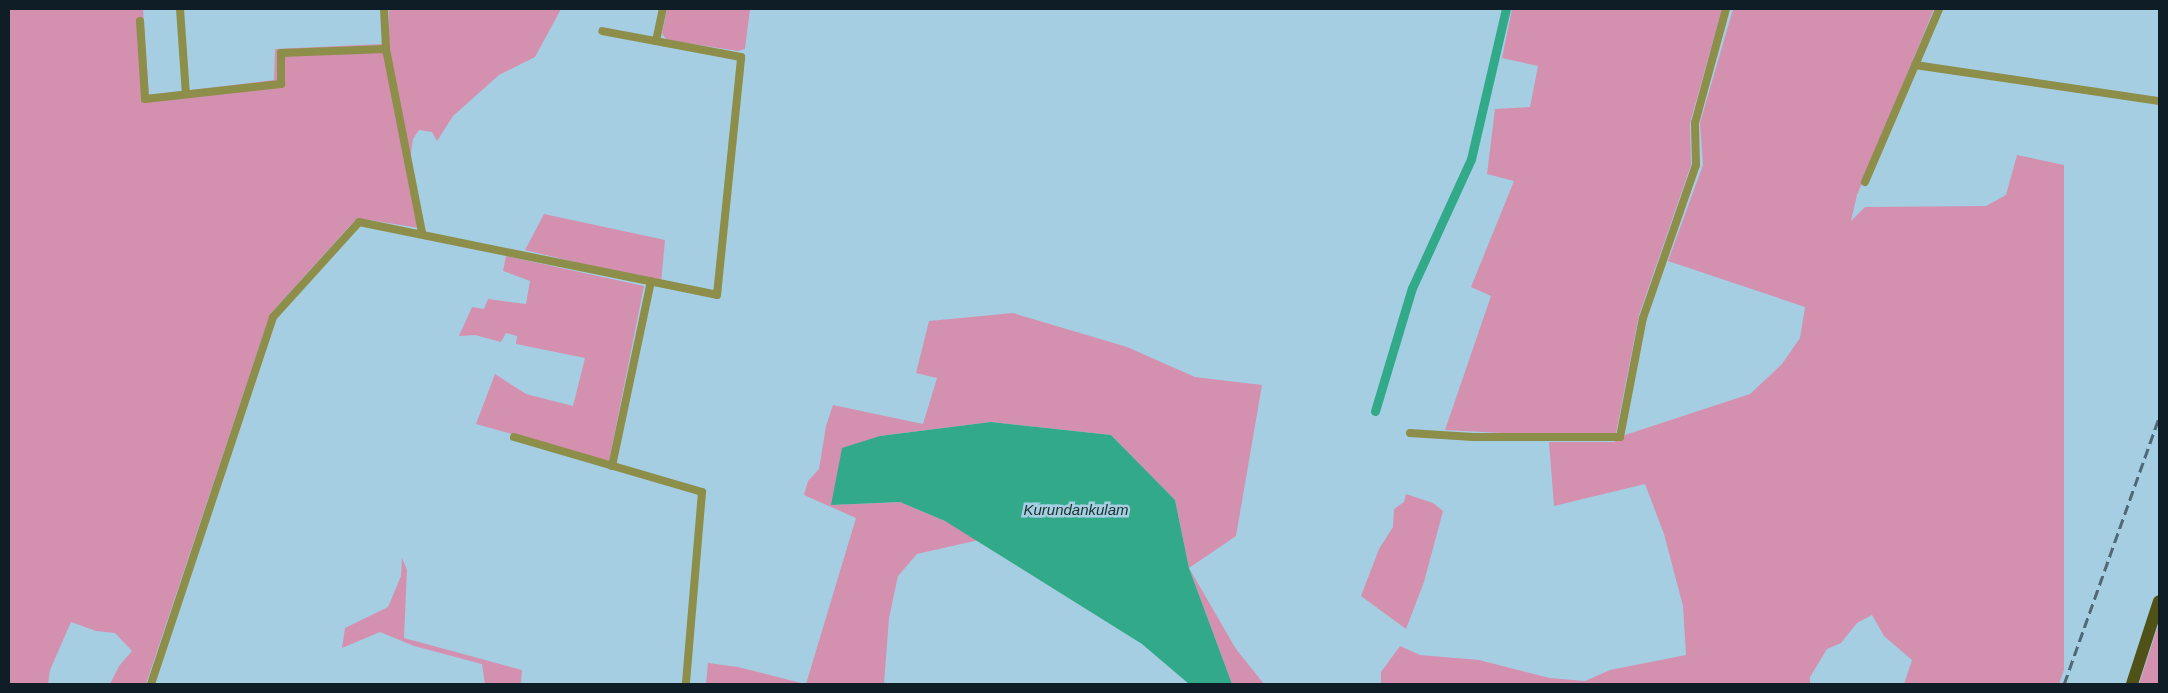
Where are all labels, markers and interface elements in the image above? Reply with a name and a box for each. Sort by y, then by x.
water label: Kurundankulam [1023,501,1129,519]

